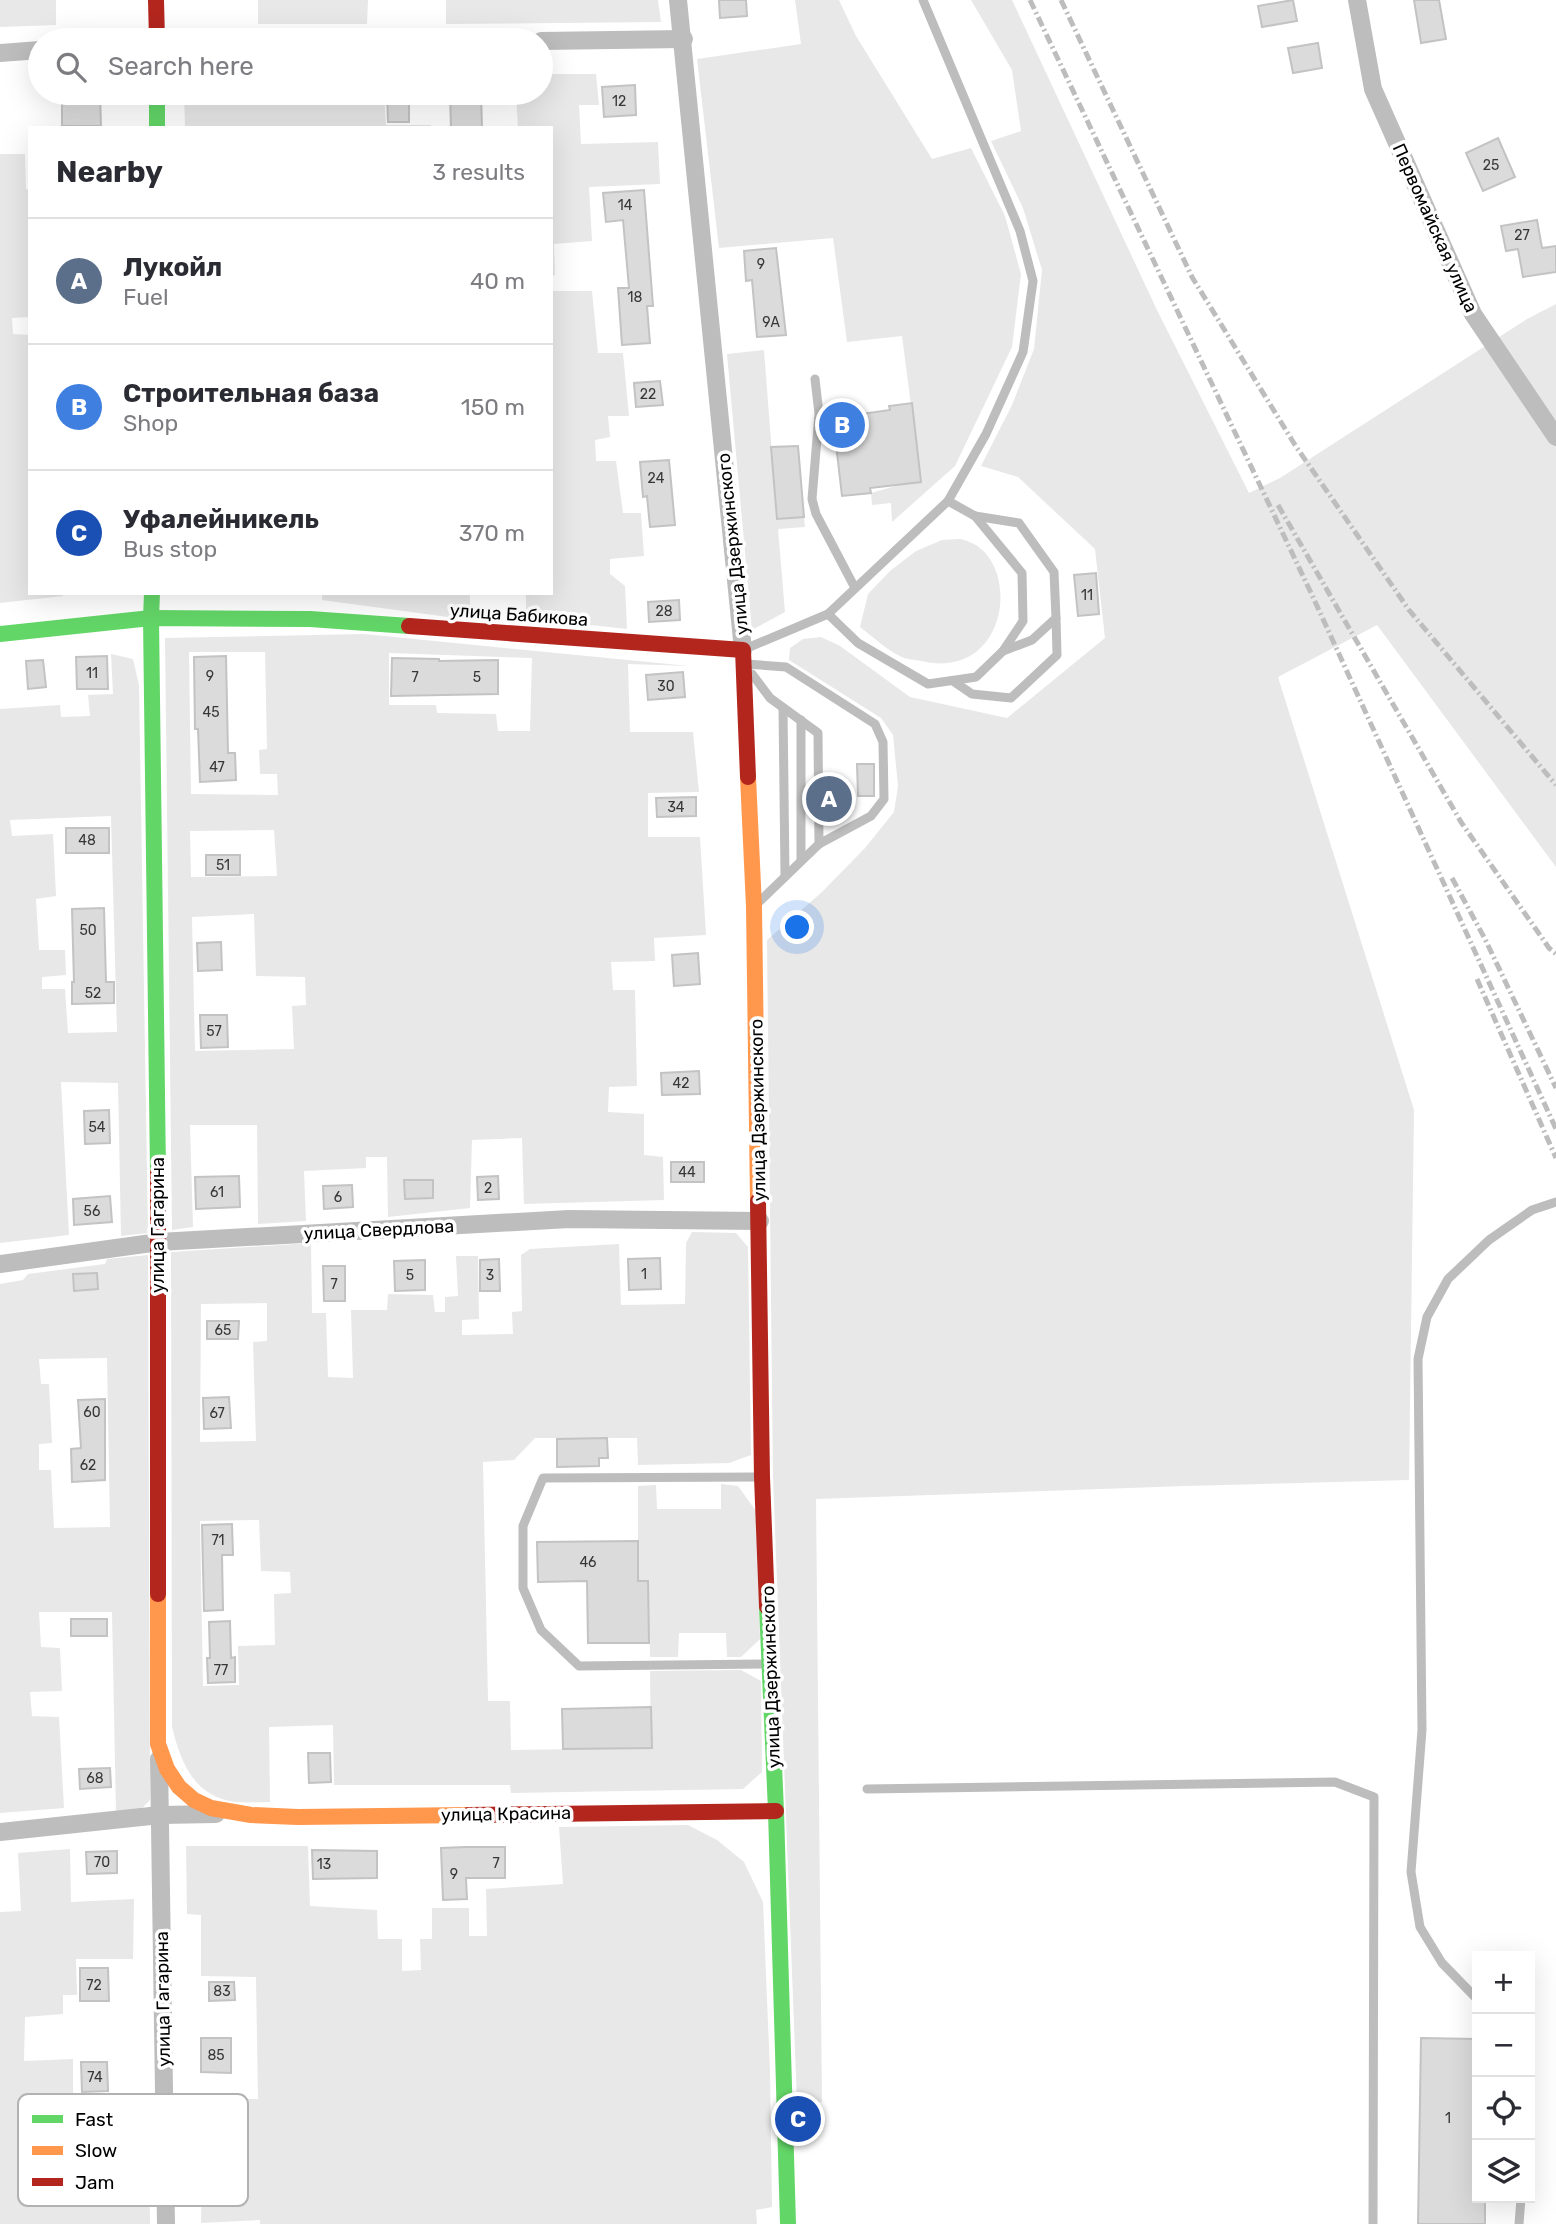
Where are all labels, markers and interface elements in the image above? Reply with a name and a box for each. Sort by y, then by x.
search box [28,28,553,105]
icon: search [52,48,90,86]
text: Search here [108,51,254,82]
house number: 12 [612,93,626,110]
street label: Первомайская улица [1388,140,1482,316]
text: Nearby [56,154,163,190]
house number: 25 [1483,157,1499,174]
text: 3 results [432,158,525,186]
house number: 14 [618,197,633,214]
house number: 27 [1514,227,1530,244]
text: Лукойл [123,252,222,283]
house number: 9 [757,256,765,273]
text: A [71,267,87,295]
text: 40 m [470,267,525,295]
text: Fuel [123,283,169,311]
house number: 18 [628,289,643,306]
house number: 9А [762,314,780,331]
text: Строительная база [123,378,379,409]
house number: 22 [640,386,656,403]
text: B [71,393,87,421]
text: 150 m [461,393,525,421]
pin: B [819,399,865,451]
text: Shop [123,409,178,437]
street label: улица Дзержинского [713,452,753,636]
house number: 24 [648,470,665,487]
text: Уфалейникель [123,504,319,535]
text: C [71,519,87,547]
text: 370 m [459,519,525,547]
text: Bus stop [123,535,217,563]
house number: 11 [1081,587,1093,604]
street label: улица Бабикова [449,599,589,631]
house number: 28 [655,603,673,620]
house number: 11 [86,665,98,682]
house number: 9 [206,668,214,685]
house number: 7 [411,669,419,686]
house number: 5 [473,669,481,686]
house number: 30 [657,678,675,695]
house number: 45 [202,704,220,721]
house number: 47 [209,759,225,776]
pin: A [806,773,852,825]
house number: 34 [667,799,685,816]
house number: 48 [78,832,96,849]
house number: 51 [216,857,230,874]
your location [780,910,814,944]
house number: 50 [79,922,97,939]
house number: 52 [85,985,101,1002]
street label: улица Дзержинского [745,1019,771,1201]
house number: 57 [206,1023,222,1040]
house number: 42 [673,1075,689,1092]
house number: 54 [88,1119,106,1136]
street label: улица Гагарина [147,1157,169,1293]
house number: 44 [678,1164,696,1181]
house number: 2 [484,1180,492,1197]
house number: 61 [210,1184,224,1201]
house number: 6 [334,1189,342,1206]
house number: 56 [84,1203,100,1220]
street label: улица Свердлова [303,1215,455,1245]
house number: 1 [641,1266,647,1283]
house number: 5 [406,1267,414,1284]
house number: 3 [486,1267,494,1284]
house number: 7 [330,1276,338,1293]
house number: 65 [215,1322,231,1339]
house number: 60 [83,1404,101,1421]
house number: 67 [209,1405,225,1422]
house number: 62 [80,1457,96,1474]
house number: 71 [211,1532,225,1549]
house number: 46 [579,1554,597,1571]
street label: улица Дзержинского [757,1585,785,1769]
house number: 77 [214,1662,228,1679]
house number: 68 [86,1770,104,1787]
street label: улица Красина [441,1802,571,1826]
house number: 70 [94,1854,110,1871]
house number: 7 [492,1855,500,1872]
house number: 13 [317,1856,331,1873]
house number: 9 [450,1866,458,1883]
street label: улица Гагарина [151,1931,175,2067]
map controls [1472,1951,1535,2203]
button: + [1472,1951,1535,2014]
house number: 72 [86,1977,102,1994]
house number: 83 [213,1983,231,2000]
button: − [1472,2014,1535,2077]
house number: 85 [207,2047,225,2064]
house number: 74 [87,2069,103,2086]
button: locate [1472,2077,1535,2140]
pin: C [775,2093,821,2145]
legend [18,2094,248,2206]
text: Fast [75,2108,114,2131]
house number: 1 [1445,2110,1451,2127]
text: Slow [75,2139,117,2162]
button: layers [1472,2140,1535,2203]
text: Jam [75,2171,114,2194]

